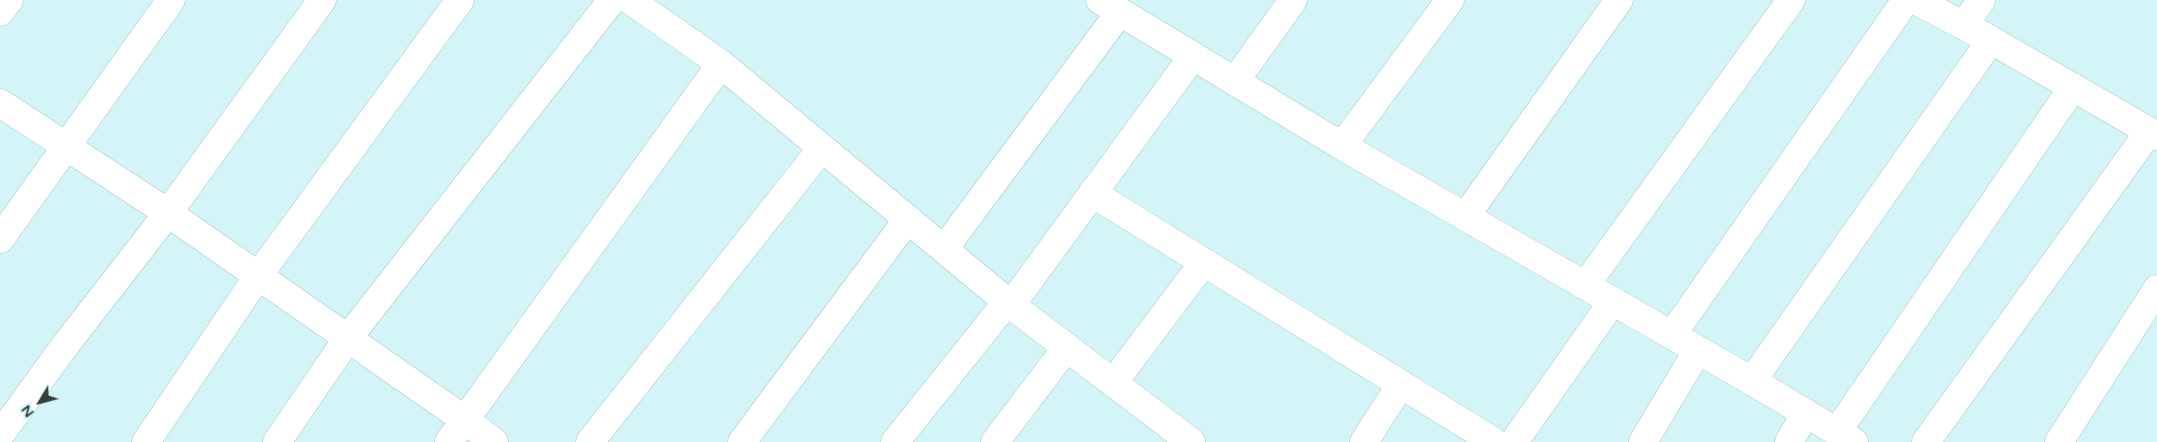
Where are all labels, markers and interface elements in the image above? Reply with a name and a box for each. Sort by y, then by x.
north arrow [15,377,65,427]
text: N [17,402,38,421]

